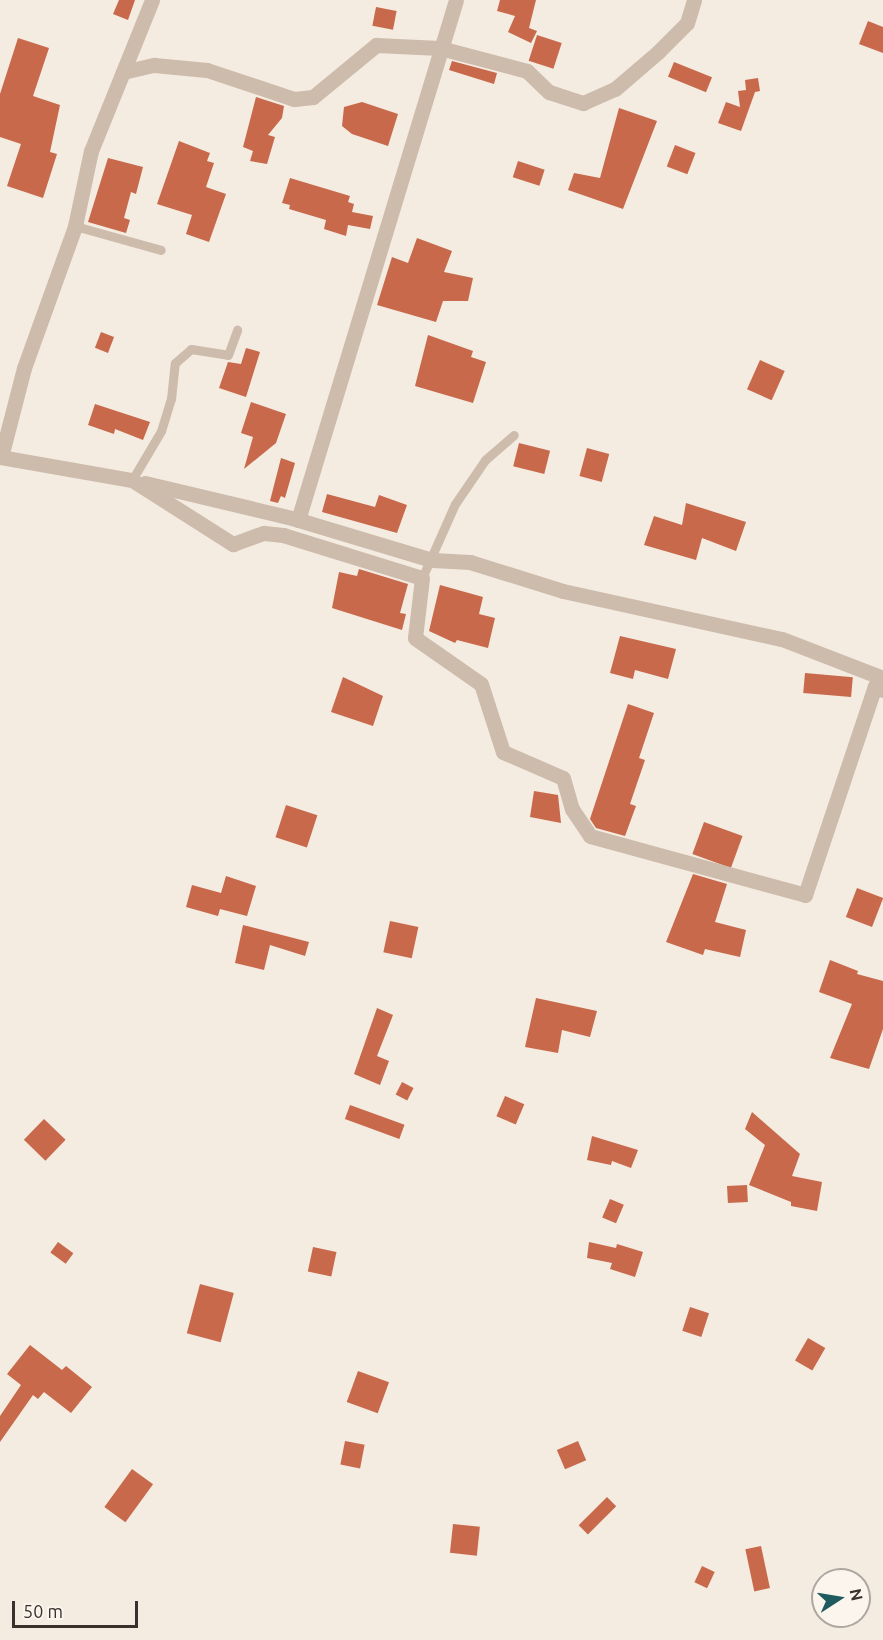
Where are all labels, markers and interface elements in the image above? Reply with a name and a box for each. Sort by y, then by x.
north arrow [811,1568,871,1628]
text: N [847,1587,867,1602]
scale bar [15,1589,141,1627]
text: 50 m [23,1601,63,1621]

